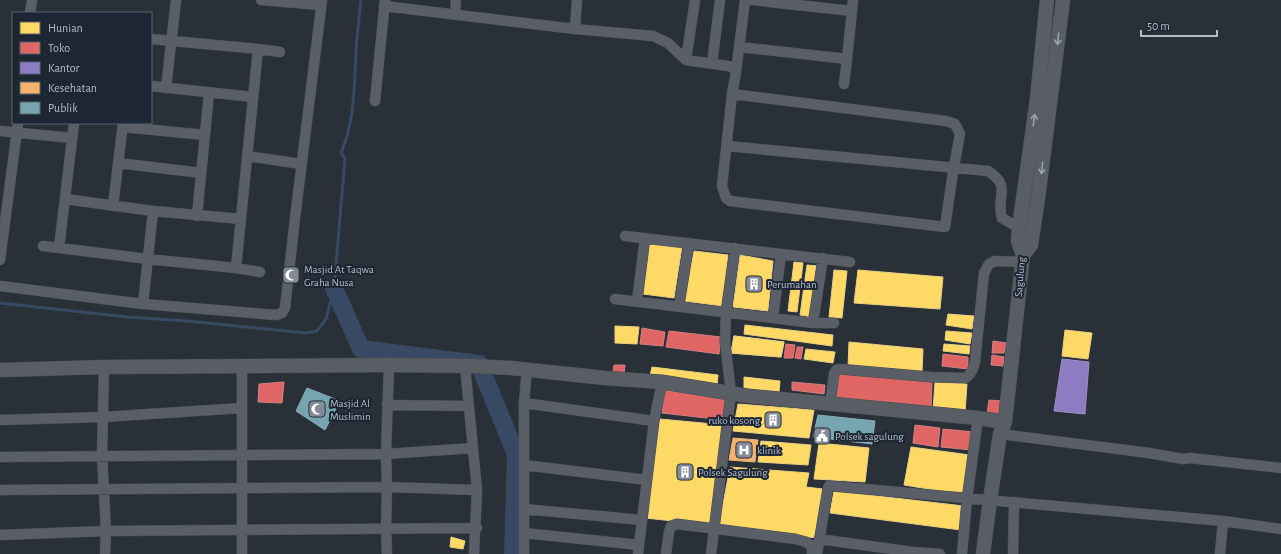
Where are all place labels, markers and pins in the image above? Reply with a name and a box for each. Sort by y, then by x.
place label: Masjid At Taqwa Graha Nusa [304,264,374,288]
mosque icon: Masjid At Taqwa Graha Nusa [281,265,301,285]
building icon: Perumahan [744,274,764,294]
place label: Perumahan [767,279,817,290]
place label: Masjid Al Muslimin [330,398,371,422]
mosque icon: Masjid Al Muslimin [307,399,327,419]
building icon: ruko kosong [763,410,783,430]
place label: ruko kosong [708,415,761,426]
public building icon: Polsek sagulung [812,426,832,446]
place label: Polsek sagulung [835,431,904,442]
hospital icon: klinik [734,440,754,460]
place label: klinik [757,445,781,456]
building icon: Polsek Sagulung [675,462,695,482]
place label: Polsek Sagulung [698,467,768,478]

